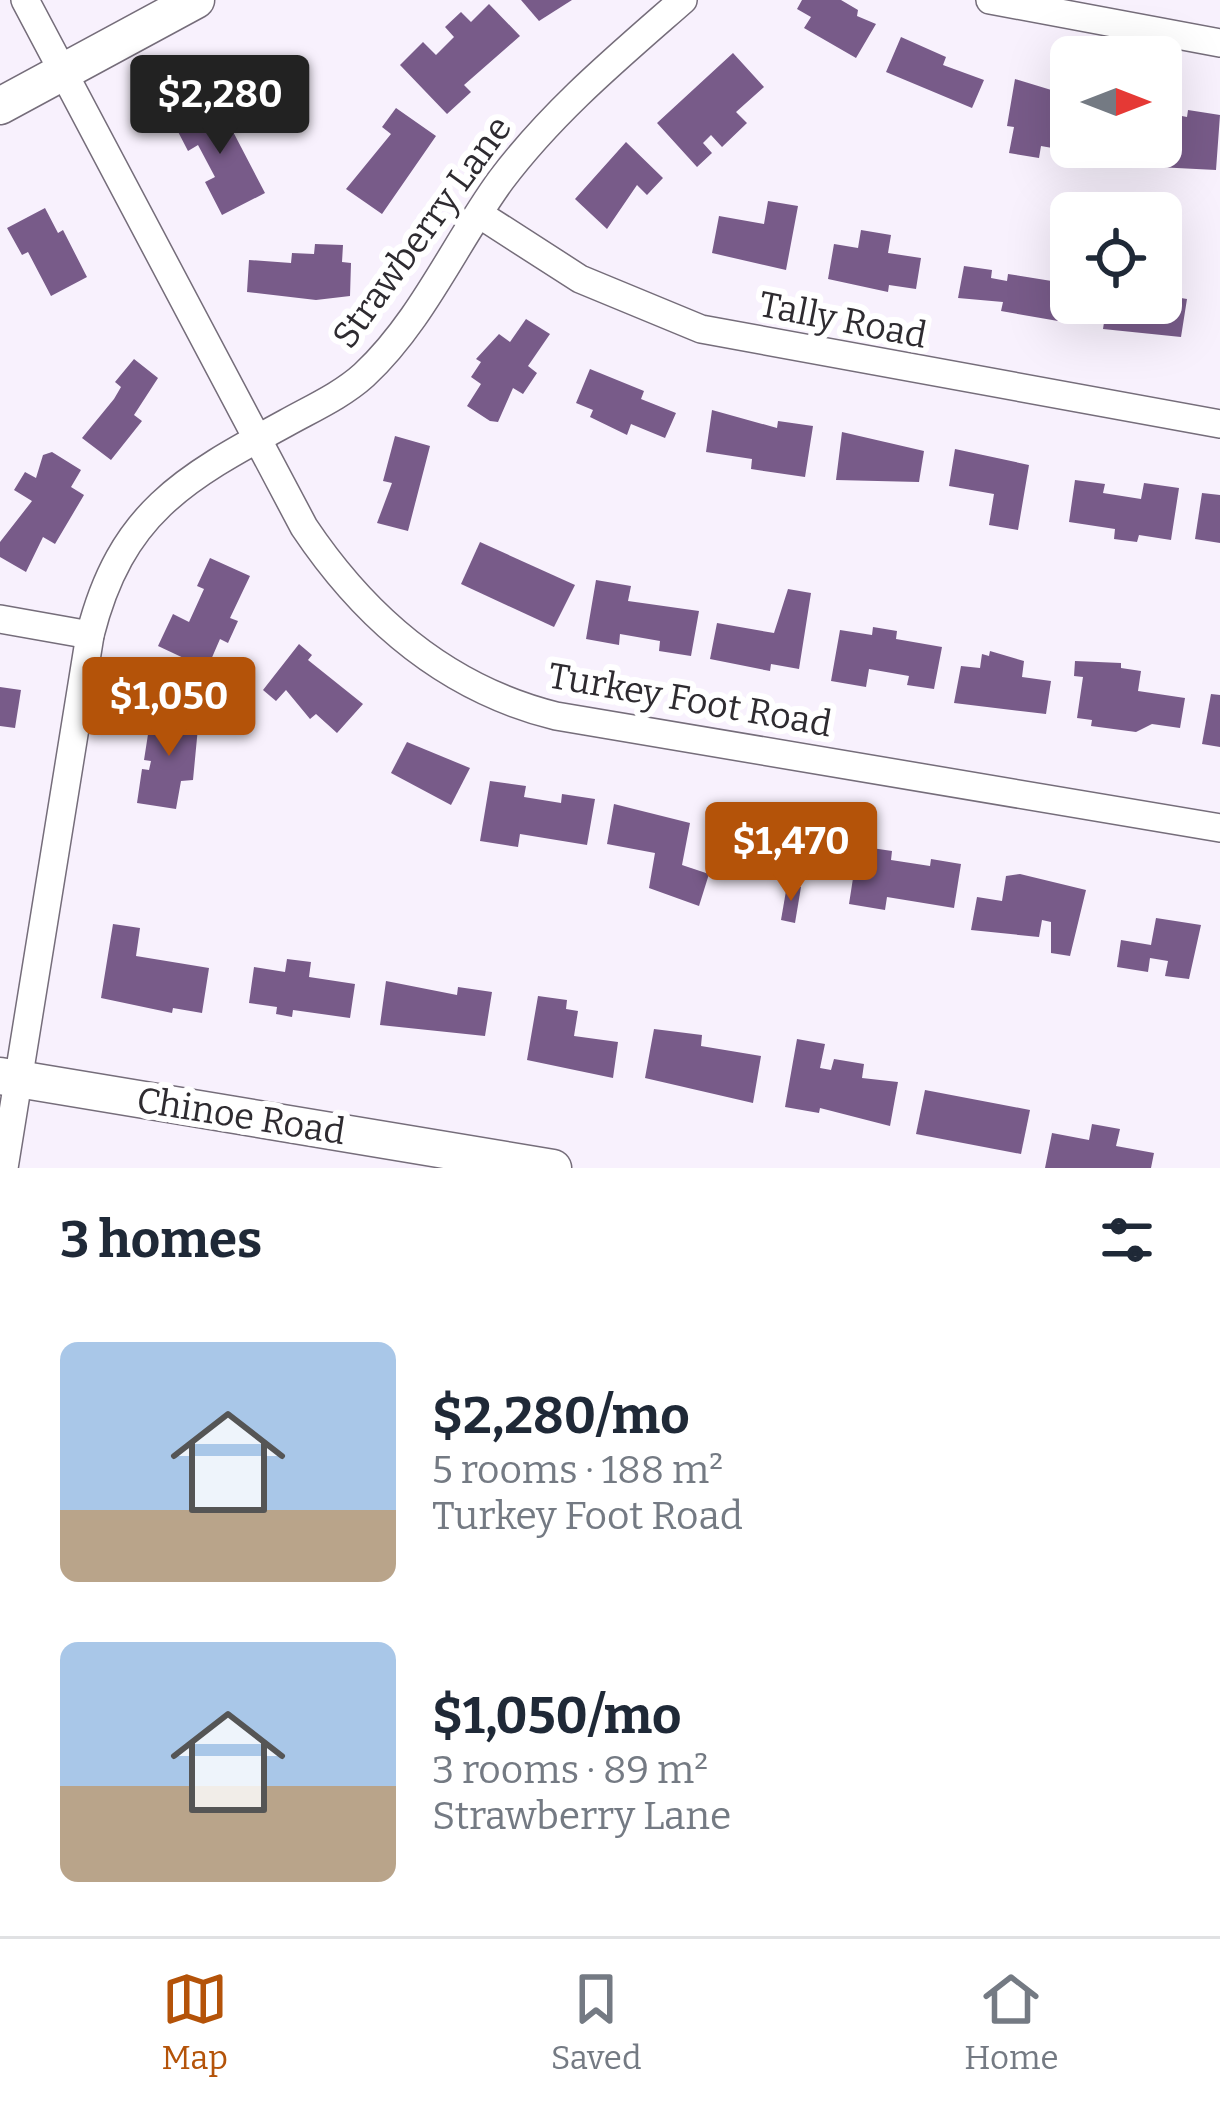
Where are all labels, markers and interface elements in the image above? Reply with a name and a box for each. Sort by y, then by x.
north arrow [1050,36,1182,168]
map controls [1050,36,1182,324]
pin: $2,280 [122,55,318,157]
text: $2,280 [157,71,283,117]
street label: Strawberry Lane [323,107,521,357]
button: locate [1050,192,1182,324]
street label: Tally Road [755,282,931,358]
street label: Turkey Foot Road [545,653,835,747]
pin: $1,050 [71,657,267,759]
text: $1,050 [109,673,229,719]
pin: $1,470 [693,802,889,904]
text: $1,470 [732,818,850,864]
street label: Chinoe Road [134,1078,348,1154]
icon: filters [1094,1207,1160,1273]
text: 3 homes [60,1209,262,1271]
text: $2,280/mo [432,1385,690,1447]
icon: home [156,1390,300,1534]
text: 5 rooms · 188 m² [432,1447,723,1493]
text: Turkey Foot Road [432,1493,743,1539]
text: $1,050/mo [432,1685,681,1747]
icon: home [156,1690,300,1834]
text: 3 rooms · 89 m² [432,1747,708,1793]
text: Strawberry Lane [432,1793,731,1839]
tab: Map [161,1966,228,2078]
tab: Saved [551,1966,641,2078]
tab: Home [964,1966,1059,2078]

